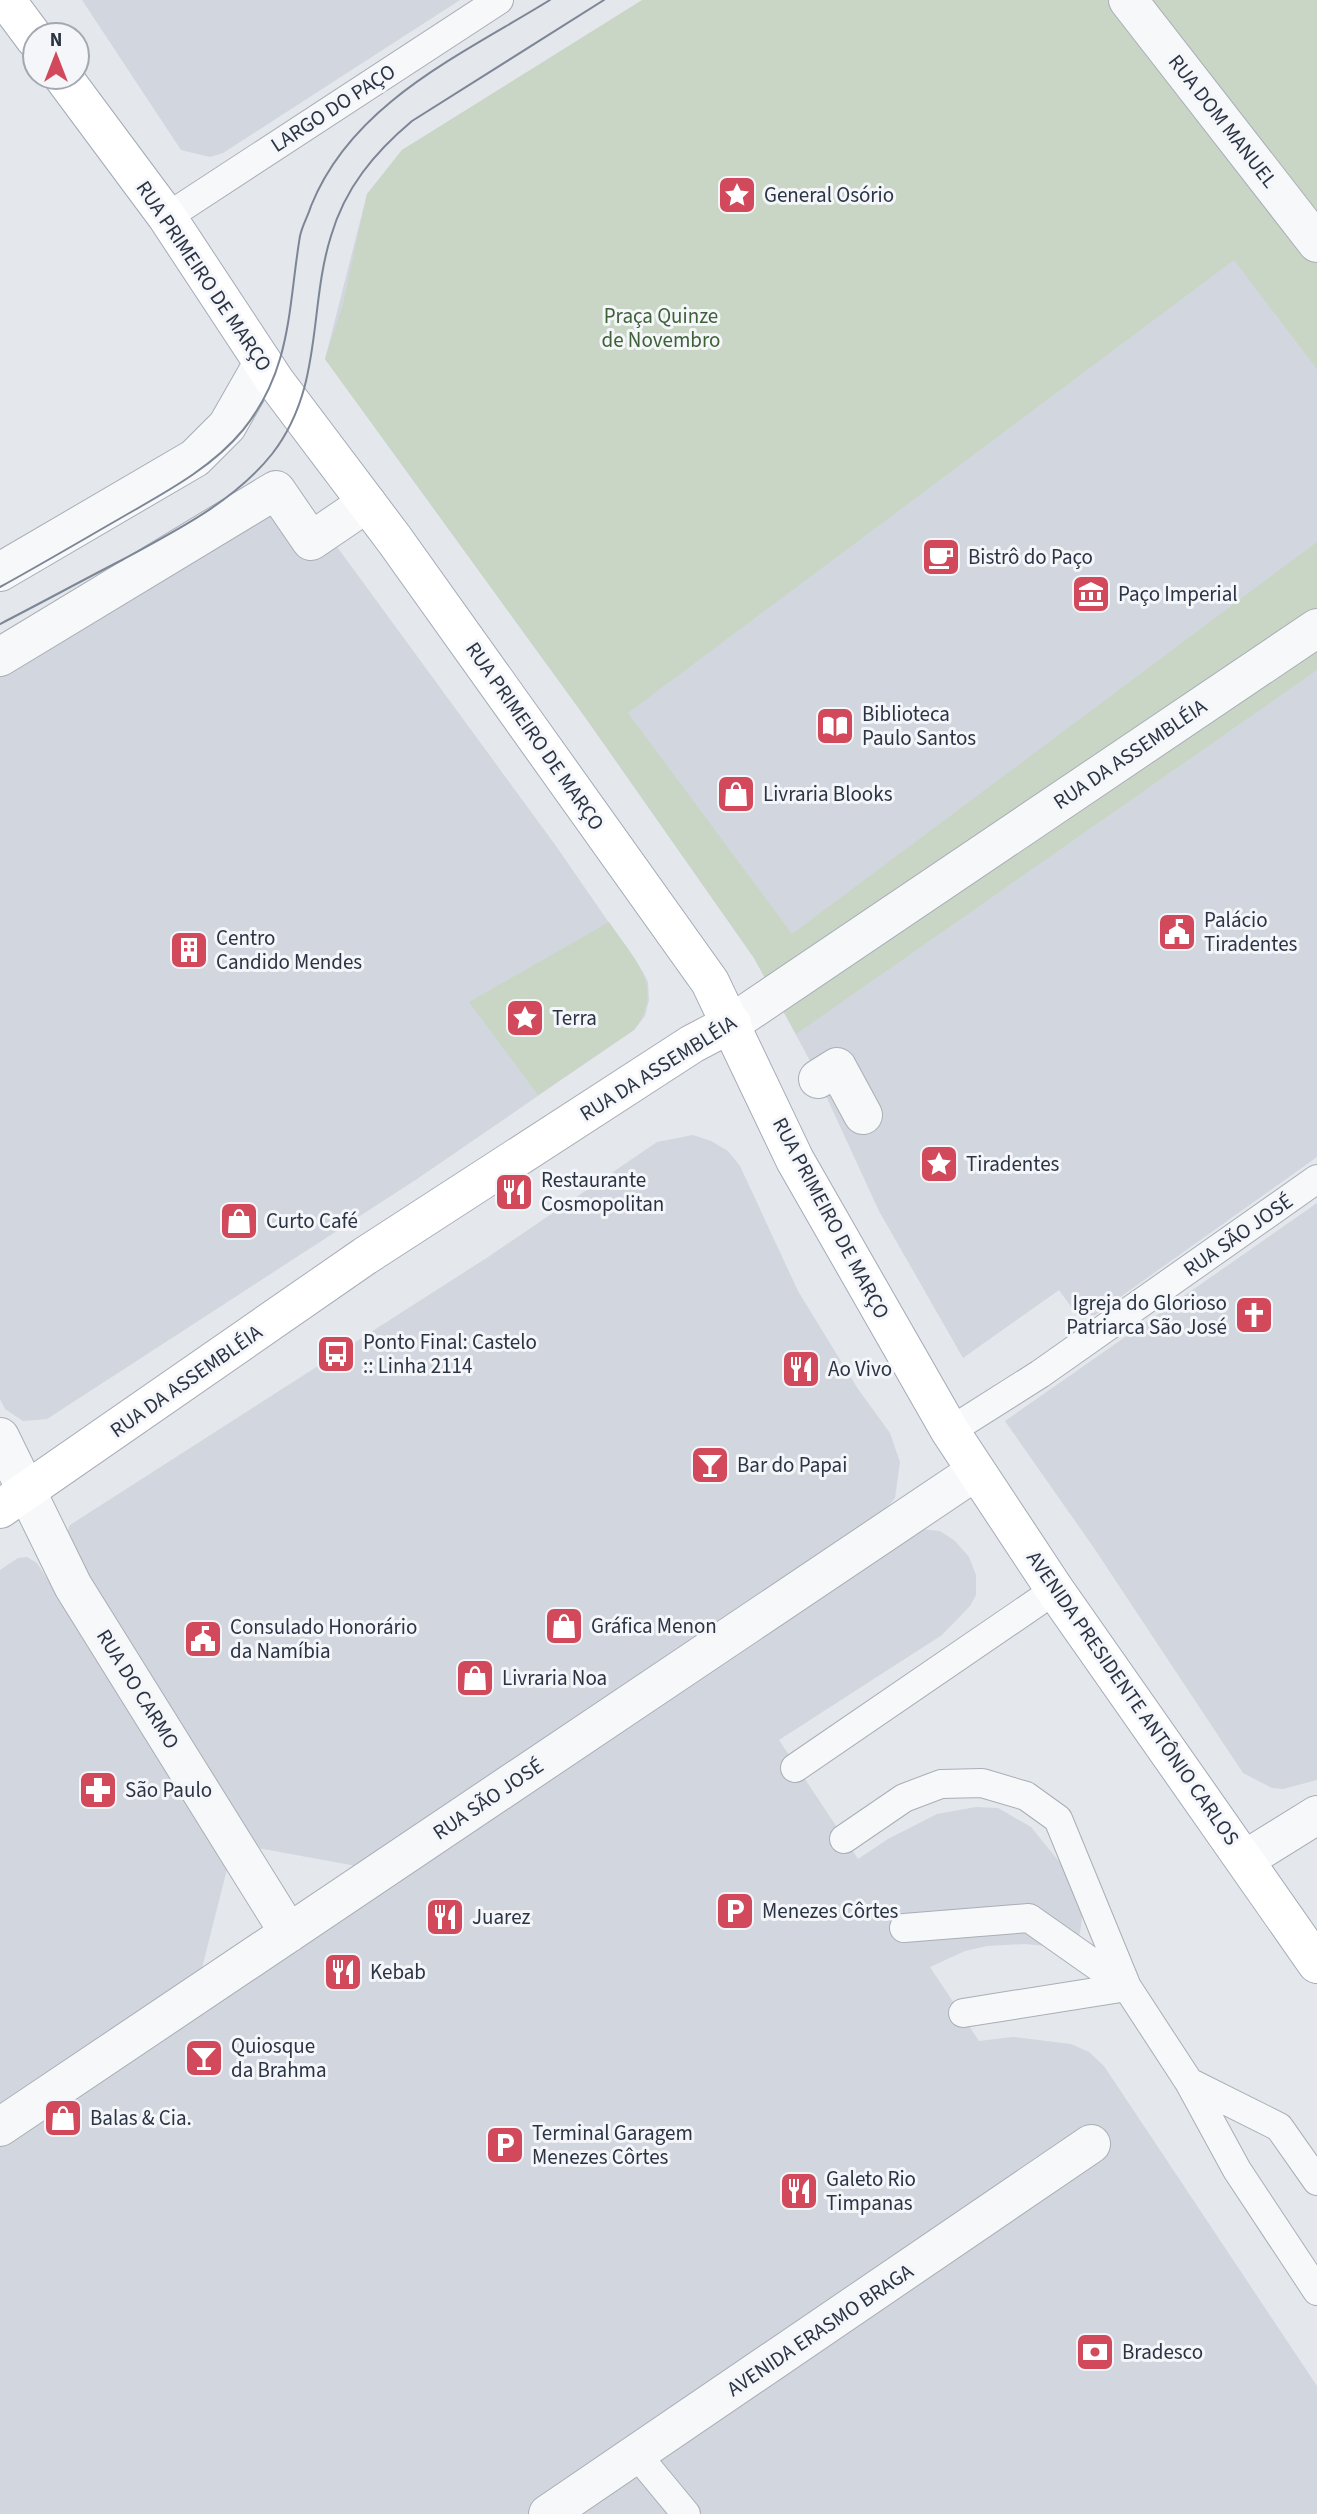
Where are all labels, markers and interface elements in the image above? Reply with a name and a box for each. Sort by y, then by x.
north arrow [21,21,91,91]
text: N [50,27,62,54]
street label: RUA DOM MANUEL [1161,48,1285,194]
street label: LARGO DO PAÇO [265,56,401,160]
place icon: General Osório [716,174,758,216]
street label: RUA PRIMEIRO DE MARÇO [129,175,279,377]
place label: General Osório [764,180,894,210]
park label: Praça Quinze de Novembro [602,301,720,355]
cafe icon: Bistrô do Paço [920,536,962,578]
place label: Bistrô do Paço [968,542,1093,572]
museum icon: Paço Imperial [1070,573,1112,615]
place label: Paço Imperial [1118,579,1238,609]
street label: RUA PRIMEIRO DE MARÇO [458,636,612,836]
street label: RUA DA ASSEMBLÉIA [1047,691,1213,817]
place label: Biblioteca Paulo Santos [862,699,976,753]
library icon: Biblioteca Paulo Santos [814,705,856,747]
shop icon: Livraria Blooks [715,773,757,815]
place label: Livraria Blooks [763,779,893,809]
place label: Palácio Tiradentes [1204,905,1298,959]
public building icon: Palácio Tiradentes [1156,911,1198,953]
place label: Centro Candido Mendes [216,923,362,977]
building icon: Centro Candido Mendes [168,929,210,971]
place icon: Terra [504,997,546,1039]
place label: Terra [552,1003,597,1033]
street label: RUA DA ASSEMBLÉIA [574,1007,743,1128]
street label: RUA PRIMEIRO DE MARÇO [765,1112,897,1324]
place icon: Tiradentes [918,1143,960,1185]
place label: Tiradentes [966,1149,1060,1179]
place label: Restaurante Cosmopolitan [541,1165,664,1219]
restaurant icon: Restaurante Cosmopolitan [493,1171,535,1213]
street label: RUA SÃO JOSÉ [1177,1186,1299,1284]
shop icon: Curto Café [218,1200,260,1242]
place label: Curto Café [266,1206,358,1236]
place label: Igreja do Glorioso Patriarca São José [1066,1288,1227,1342]
church icon: Igreja do Glorioso Patriarca São José [1233,1294,1275,1336]
street label: RUA DA ASSEMBLÉIA [104,1317,269,1445]
place label: Ponto Final: Castelo :: Linha 2114 [363,1327,537,1381]
bus stop icon: Ponto Final: Castelo :: Linha 2114 [315,1333,357,1375]
restaurant icon: Ao Vivo [780,1348,822,1390]
place label: Ao Vivo [828,1354,892,1384]
bar icon: Bar do Papai [689,1444,731,1486]
place label: Bar do Papai [737,1450,847,1480]
street label: AVENIDA PRESIDENTE ANTÔNIO CARLOS [1019,1545,1247,1851]
shop icon: Gráfica Menon [543,1605,585,1647]
place label: Gráfica Menon [591,1611,717,1641]
place label: Consulado Honorário da Namíbia [230,1612,417,1666]
public building icon: Consulado Honorário da Namíbia [182,1618,224,1660]
street label: RUA DO CARMO [89,1623,187,1755]
shop icon: Livraria Noa [454,1657,496,1699]
place label: Livraria Noa [502,1663,607,1693]
street label: RUA SÃO JOSÉ [427,1751,549,1847]
pharmacy icon: São Paulo [77,1769,119,1811]
place label: São Paulo [125,1775,212,1805]
parking icon: Menezes Côrtes [714,1890,756,1932]
restaurant icon: Juarez [424,1896,466,1938]
place label: Menezes Côrtes [762,1896,899,1926]
place label: Juarez [472,1902,531,1932]
restaurant icon: Kebab [322,1951,364,1993]
place label: Kebab [370,1957,426,1987]
place label: Quiosque da Brahma [231,2031,327,2085]
bar icon: Quiosque da Brahma [183,2037,225,2079]
shop icon: Balas & Cia. [42,2097,84,2139]
place label: Balas & Cia. [90,2103,192,2133]
place label: Terminal Garagem Menezes Côrtes [532,2118,693,2172]
parking icon: Terminal Garagem Menezes Côrtes [484,2124,526,2166]
place label: Galeto Rio Timpanas [826,2164,916,2218]
restaurant icon: Galeto Rio Timpanas [778,2170,820,2212]
street label: AVENIDA ERASMO BRAGA [721,2256,920,2404]
bank icon: Bradesco [1074,2331,1116,2373]
place label: Bradesco [1122,2337,1203,2367]

